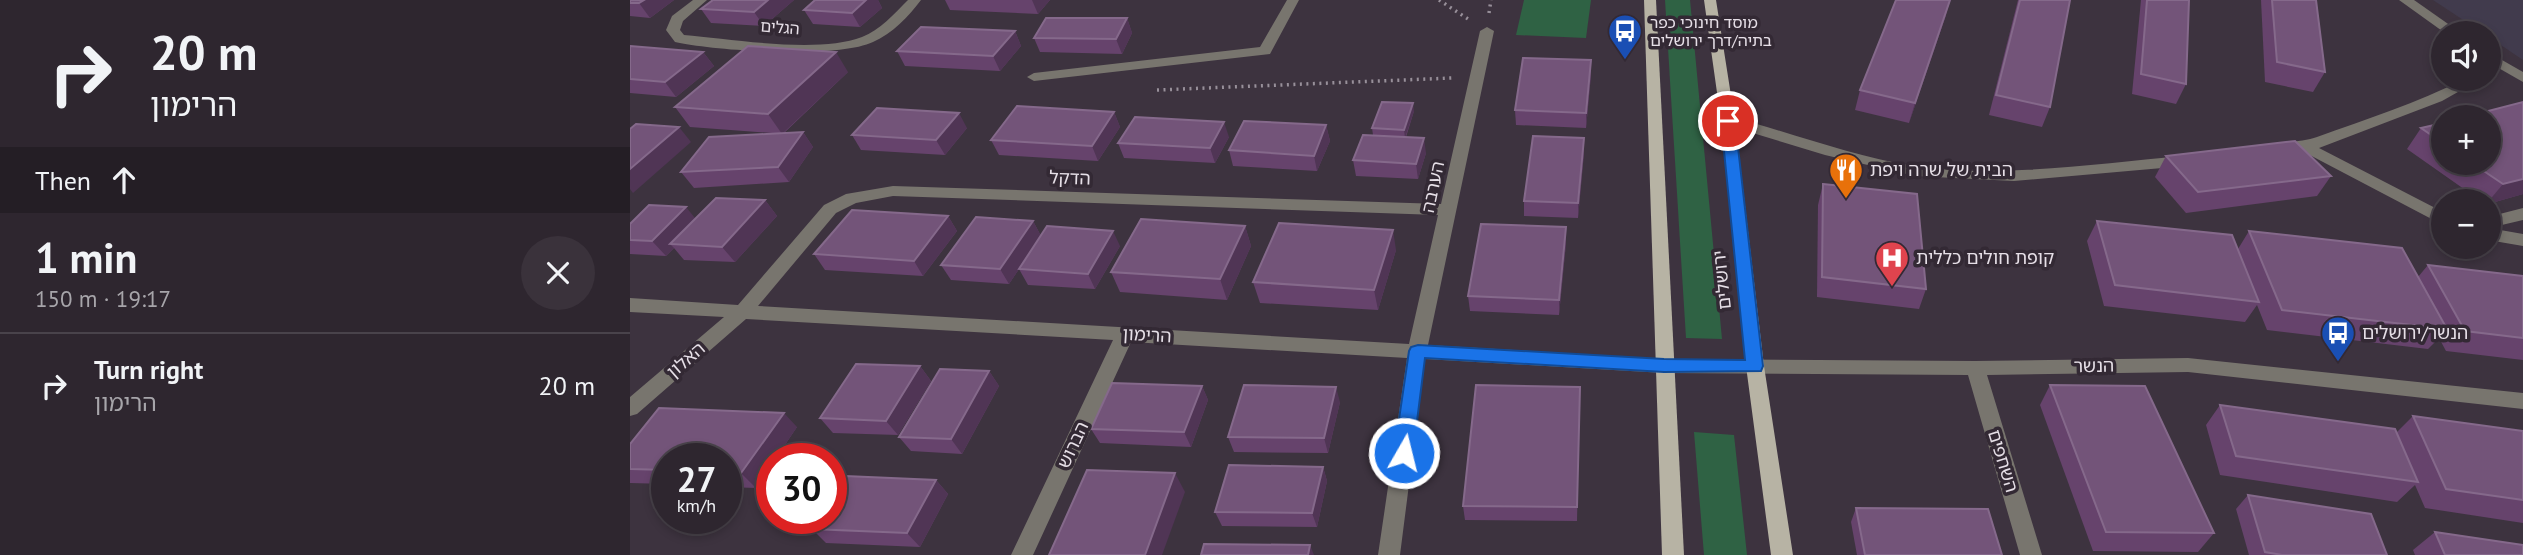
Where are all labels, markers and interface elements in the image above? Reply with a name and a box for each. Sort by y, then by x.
bus stop icon: מוסד חינוכי כפר בתיה/דרך ירושלים [1606,12,1644,61]
place label: מוסד חינוכי כפר בתיה/דרך ירושלים [1650,12,1772,50]
street label: הגלים [760,16,800,38]
text: 20 m [150,20,257,84]
map controls [2431,21,2501,259]
button: sound [2431,21,2501,91]
icon: right [35,28,126,119]
text: הרימון [150,83,237,125]
pin [1698,91,1758,151]
icon: arrive [1709,102,1747,140]
button: + [2431,105,2501,175]
restaurant icon: הבית של שרה ויפת [1827,151,1865,200]
place label: הבית של שרה ויפת [1870,158,2013,181]
street label: הערבה [1416,159,1449,215]
icon: ahead [105,161,143,199]
text: Then [35,164,91,197]
street label: הדקל [1049,165,1091,190]
button: − [2431,189,2501,259]
text: 1 min [35,230,137,285]
button: close [521,236,595,310]
hospital icon: קופת חולים כללית [1873,239,1911,288]
place label: קופת חולים כללית [1916,246,2054,269]
street label: ירושלים [1707,249,1736,311]
text: 150 m · 19:17 [35,284,171,313]
bus stop icon: הנשר/ירושלים [2319,314,2357,363]
place label: הנשר/ירושלים [2362,321,2468,344]
street label: הרימון [1122,322,1172,347]
street label: האלון [662,337,710,383]
text: Turn right [94,353,203,386]
street label: הנשר [2074,354,2114,377]
icon: right [35,367,73,405]
text: 20 m [539,369,595,402]
text: הרימון [94,388,157,417]
position arrow [1367,416,1441,490]
street label: הברוש [1052,418,1093,472]
street label: השחפים [1983,427,2024,495]
speed limit sign: 30 [756,443,847,534]
text: 27 [677,456,716,502]
text: km/h [677,494,716,517]

